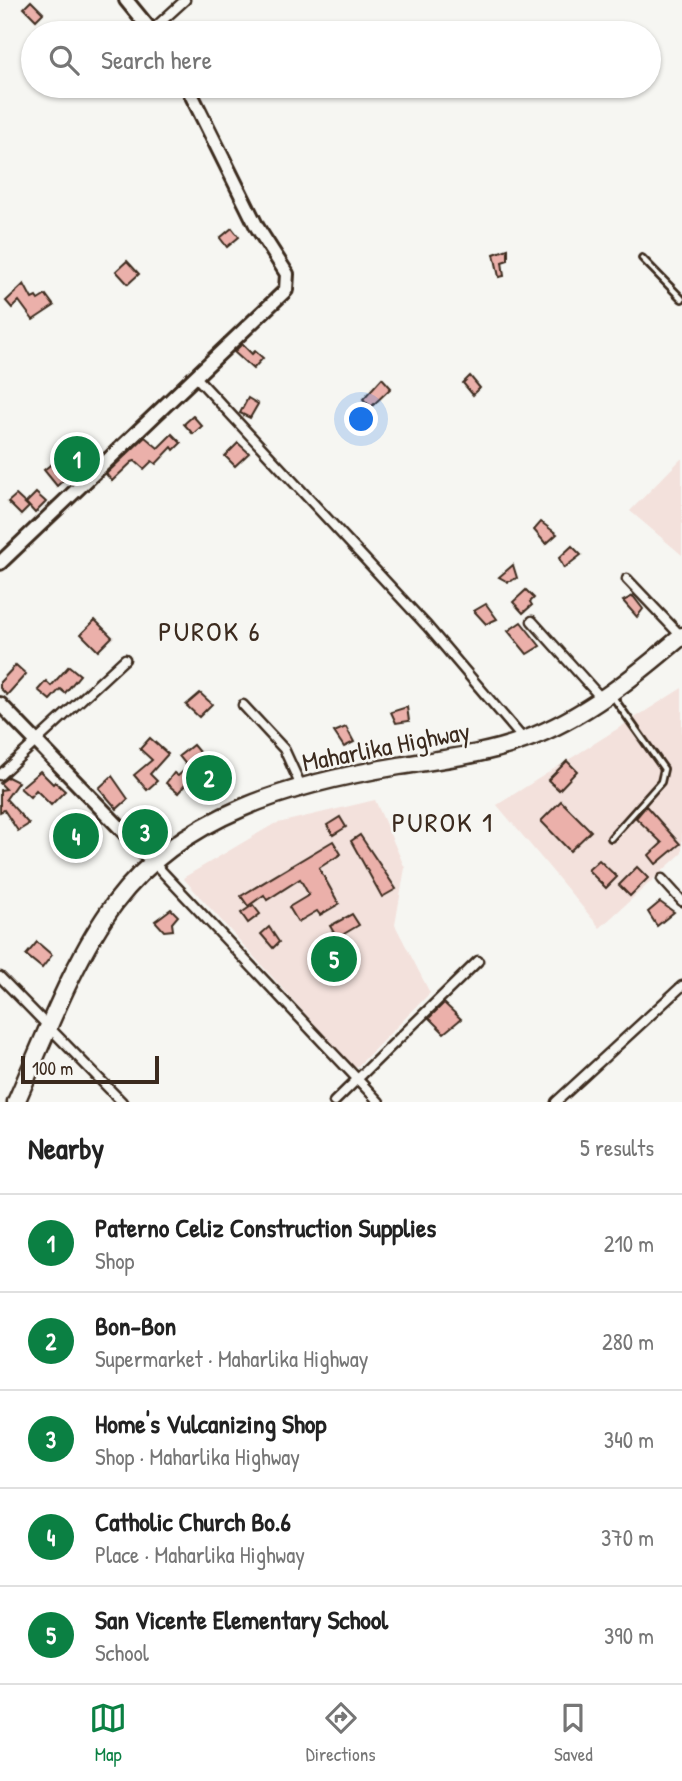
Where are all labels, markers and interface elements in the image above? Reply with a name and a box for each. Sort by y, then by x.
search box [21,21,661,98]
icon: search [45,41,83,79]
text: Search here [101,42,212,77]
your location [344,402,378,436]
pin: 1 [54,433,100,485]
district label: PUROK 6 [158,612,262,650]
street label: Maharlika Highway [299,713,473,779]
pin: 2 [186,752,232,804]
district label: PUROK 1 [392,803,494,841]
pin: 3 [122,806,168,858]
pin: 4 [53,810,99,862]
pin: 5 [311,933,357,985]
scale bar [21,1053,159,1085]
text: 100 m [32,1055,73,1081]
text: Nearby [28,1128,104,1168]
text: 5 results [580,1132,654,1163]
text: Paterno Celiz Construction Supplies [95,1210,436,1245]
text: 1 [47,1228,55,1259]
text: 210 m [604,1228,654,1259]
text: Shop [95,1245,134,1276]
text: Bon-Bon [95,1308,176,1343]
text: 2 [46,1326,56,1357]
text: 280 m [602,1326,654,1357]
text: Supermarket · Maharlika Highway [95,1343,368,1374]
text: Home's Vulcanizing Shop [95,1406,326,1441]
text: 3 [46,1424,56,1455]
text: 340 m [604,1424,654,1455]
text: Shop · Maharlika Highway [95,1441,300,1472]
text: Catholic Church Bo.6 [95,1504,291,1539]
text: 4 [47,1522,55,1553]
text: 370 m [601,1522,654,1553]
text: Place · Maharlika Highway [95,1539,305,1570]
text: San Vicente Elementary School [95,1602,388,1637]
text: 5 [46,1620,56,1651]
text: 390 m [604,1620,654,1651]
text: School [95,1637,149,1668]
tab: Map [89,1699,127,1767]
tab: Directions [306,1699,376,1767]
tab: Saved [554,1699,593,1767]

